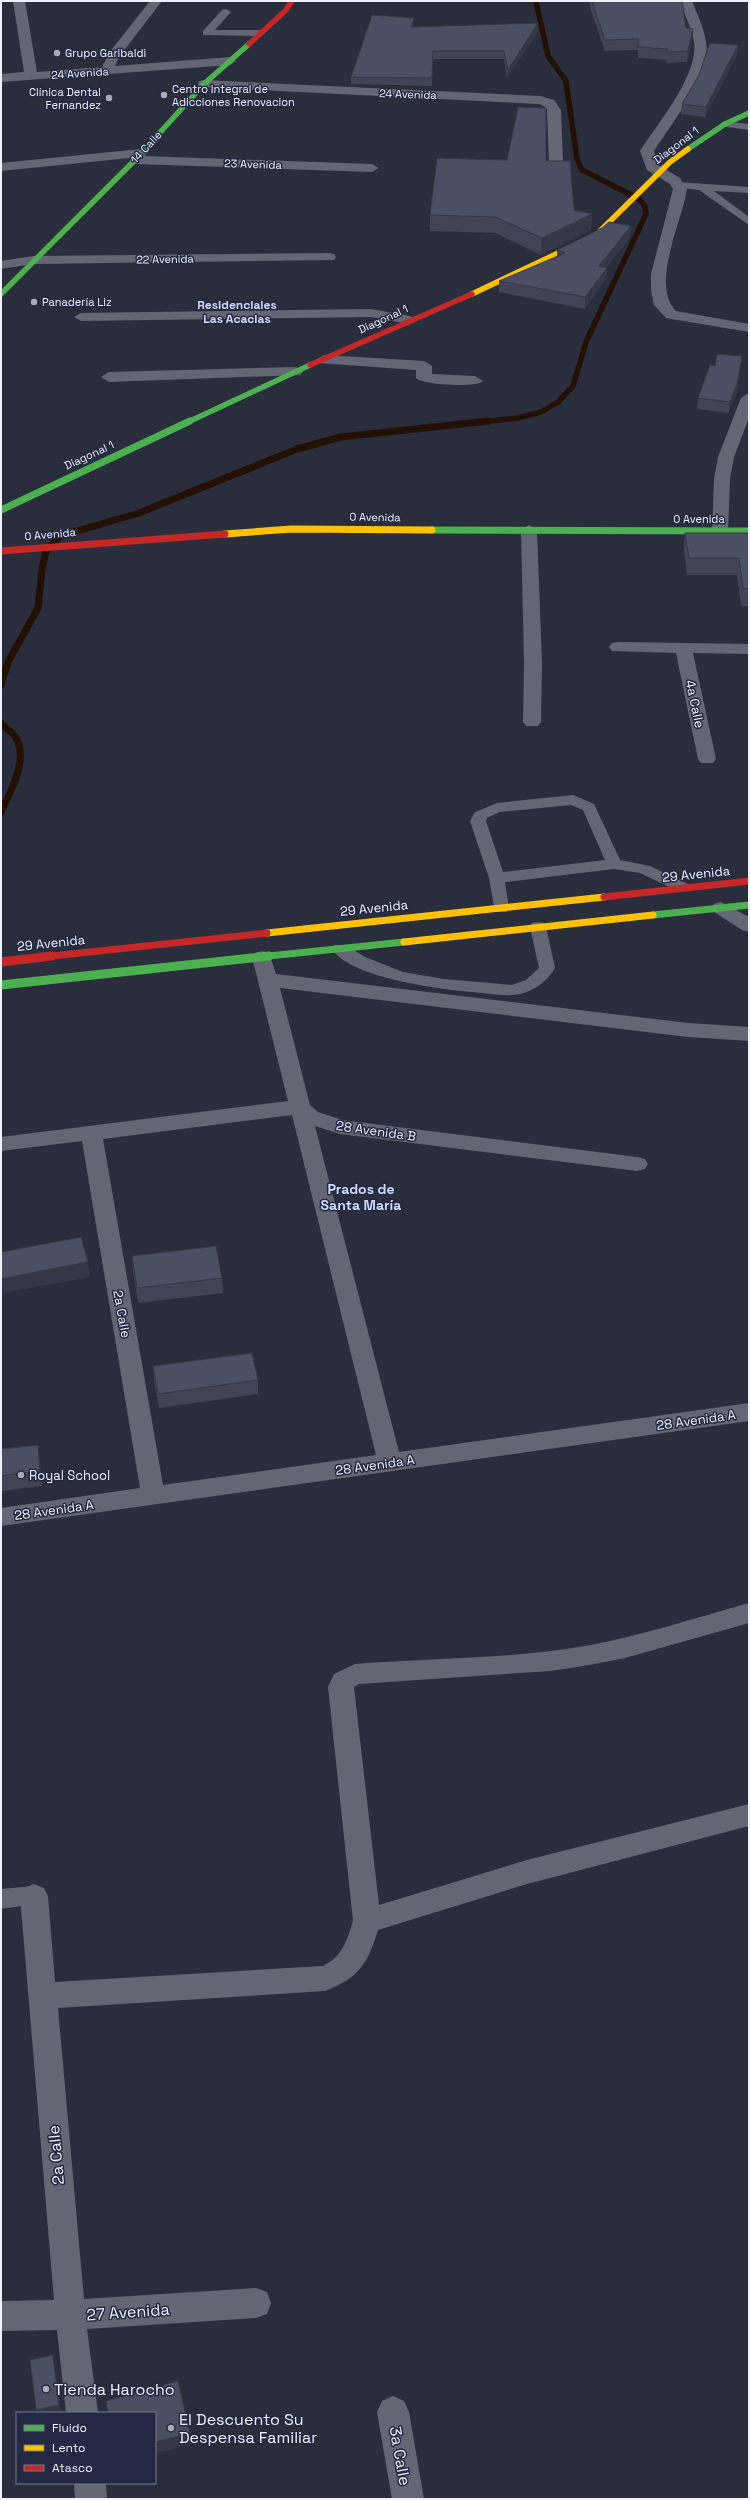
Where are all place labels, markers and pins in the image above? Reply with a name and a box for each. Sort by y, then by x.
place label: Grupo Garibaldi [65,46,146,60]
marker: Grupo Garibaldi [52,48,62,58]
place label: Centro Integral de Adicciones Renovacion [172,82,295,109]
place label: Clínica Dental Fernandez [29,85,101,112]
marker: Centro Integral de Adicciones Renovacion [159,90,169,100]
marker: Clínica Dental Fernandez [104,93,114,103]
place label: Panadería Liz [42,295,112,309]
marker: Panadería Liz [29,297,39,307]
place label: Royal School [29,1467,110,1484]
marker: Royal School [16,1470,26,1480]
place label: Tienda Harocho [54,2379,175,2400]
marker: Tienda Harocho [41,2384,51,2394]
place label: El Descuento Su Despensa Familiar [179,2409,317,2448]
marker: El Descuento Su Despensa Familiar [166,2423,176,2433]

